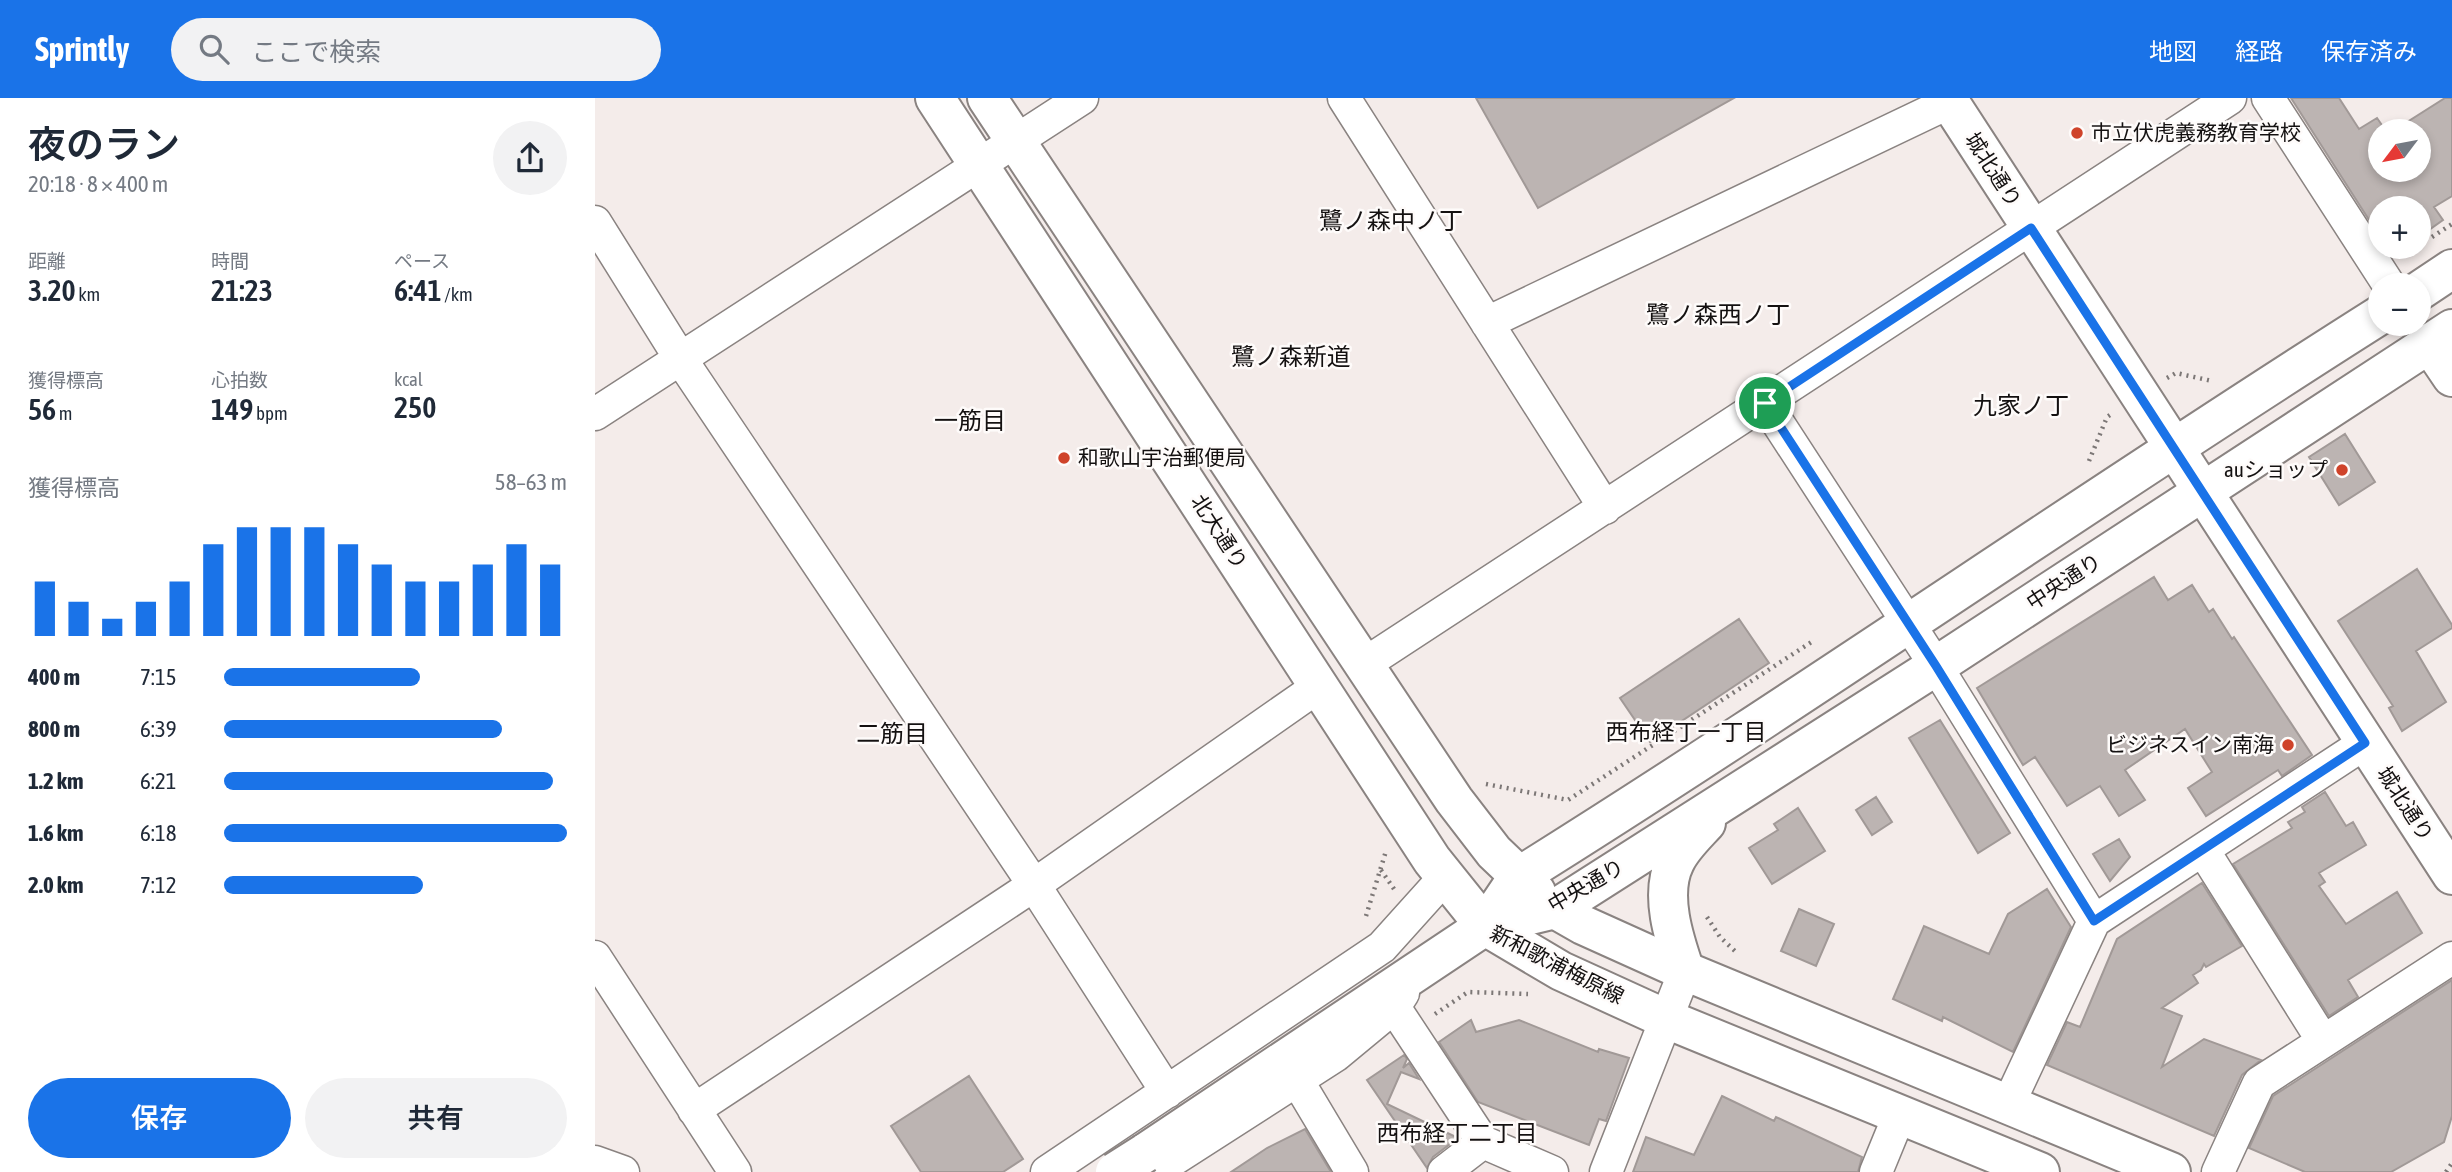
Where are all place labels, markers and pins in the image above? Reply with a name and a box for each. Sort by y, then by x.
place label: 市立伏虎義務教育学校 [2091,120,2301,144]
marker: 市立伏虎義務教育学校 [2069,125,2085,141]
pin [1735,373,1795,433]
place label: 和歌山宇治郵便局 [1078,445,1246,469]
marker: 和歌山宇治郵便局 [1056,450,1072,466]
place label: auショップ [2224,457,2328,481]
marker: auショップ [2334,462,2350,478]
place label: ビジネスイン南海 [2106,732,2274,756]
marker: ビジネスイン南海 [2280,737,2296,753]

